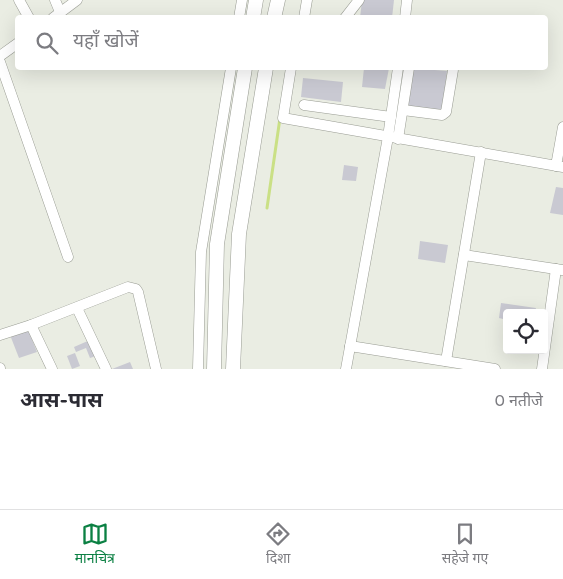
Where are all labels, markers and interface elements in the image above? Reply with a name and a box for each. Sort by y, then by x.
search box [15,15,548,70]
icon: search [33,29,61,57]
text: यहाँ खोजें [73,30,139,52]
map controls [503,309,548,354]
button: locate [503,309,548,354]
text: आस-पास [20,388,103,413]
text: 0 नतीजे [495,391,543,411]
tab: मानचित्र [75,520,115,569]
tab: दिशा [264,520,292,569]
tab: सहेजे गए [442,520,488,569]

